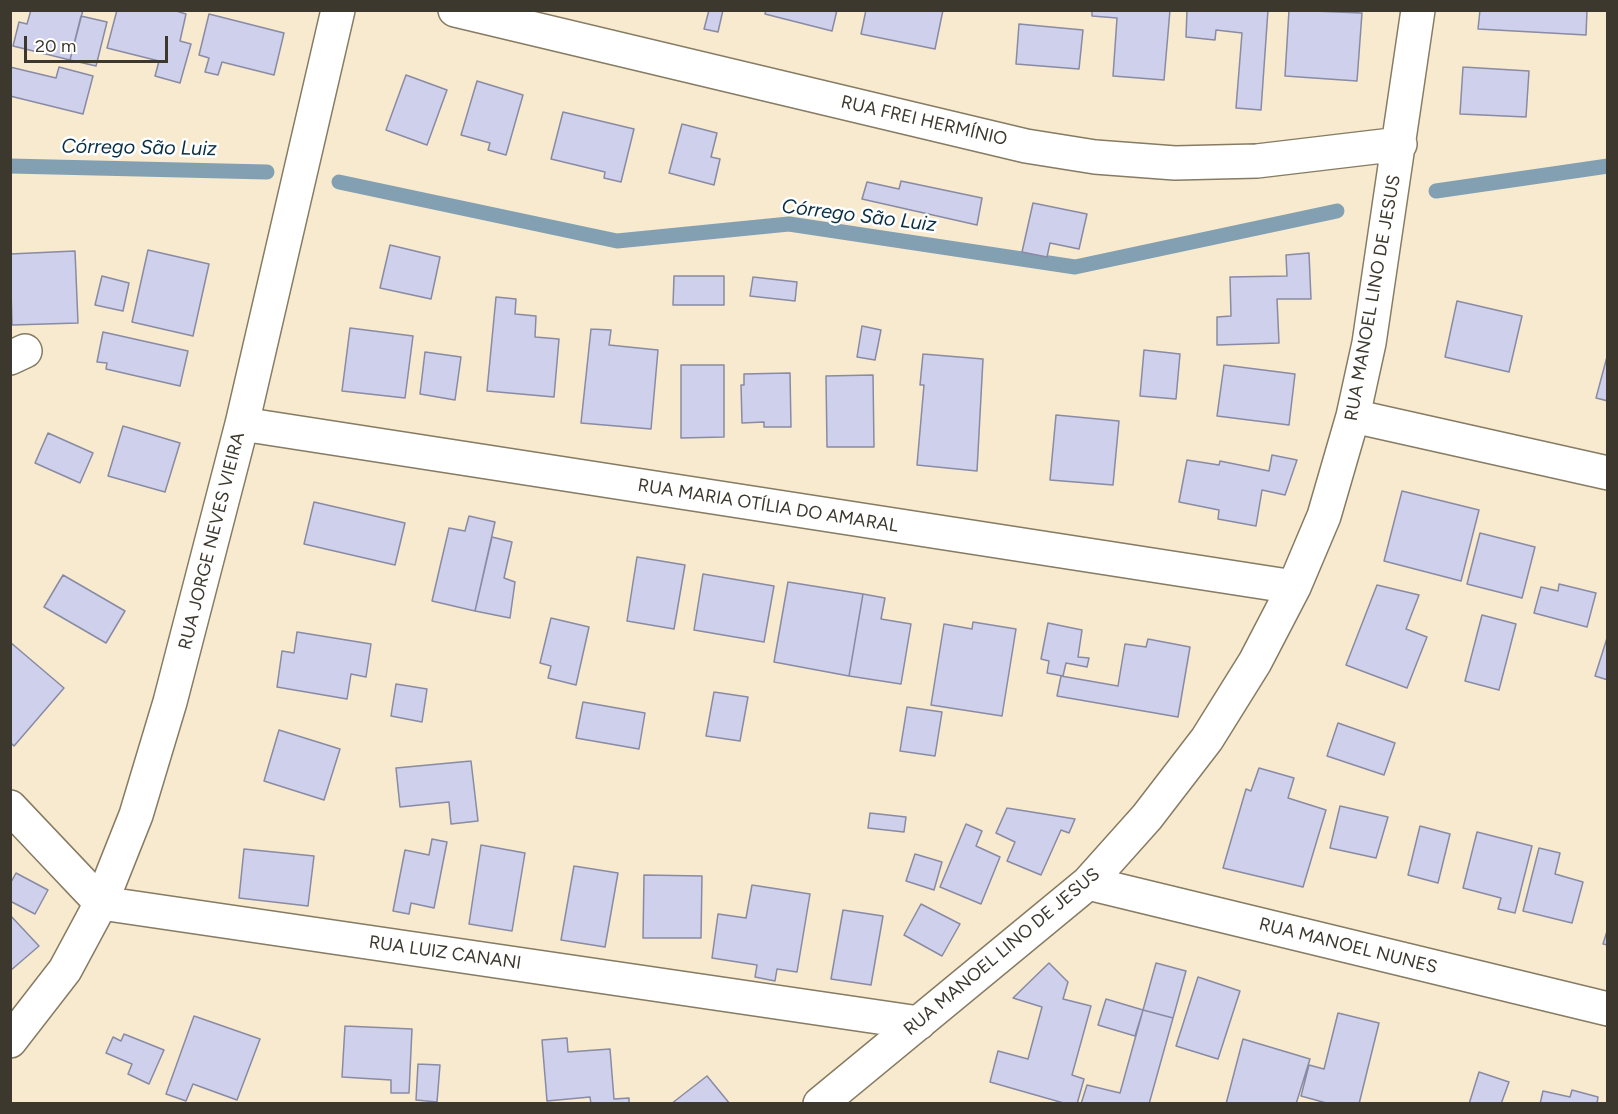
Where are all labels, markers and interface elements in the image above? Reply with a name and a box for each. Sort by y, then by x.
scale bar [27,24,171,62]
text: 20 m [35,35,76,57]
street label: RUA FREI HERMÍNIO [839,91,1009,151]
water label: Córrego São Luiz [61,135,217,161]
street label: RUA MANOEL LINO DE JESUS [1341,173,1405,423]
water label: Córrego São Luiz [780,195,938,237]
street label: RUA JORGE NEVES VIEIRA [174,430,250,652]
street label: RUA MARIA OTÍLIA DO AMARAL [636,475,900,537]
street label: RUA MANOEL LINO DE JESUS [900,864,1104,1040]
street label: RUA MANOEL NUNES [1257,913,1439,979]
street label: RUA LUIZ CANANI [367,932,523,974]

